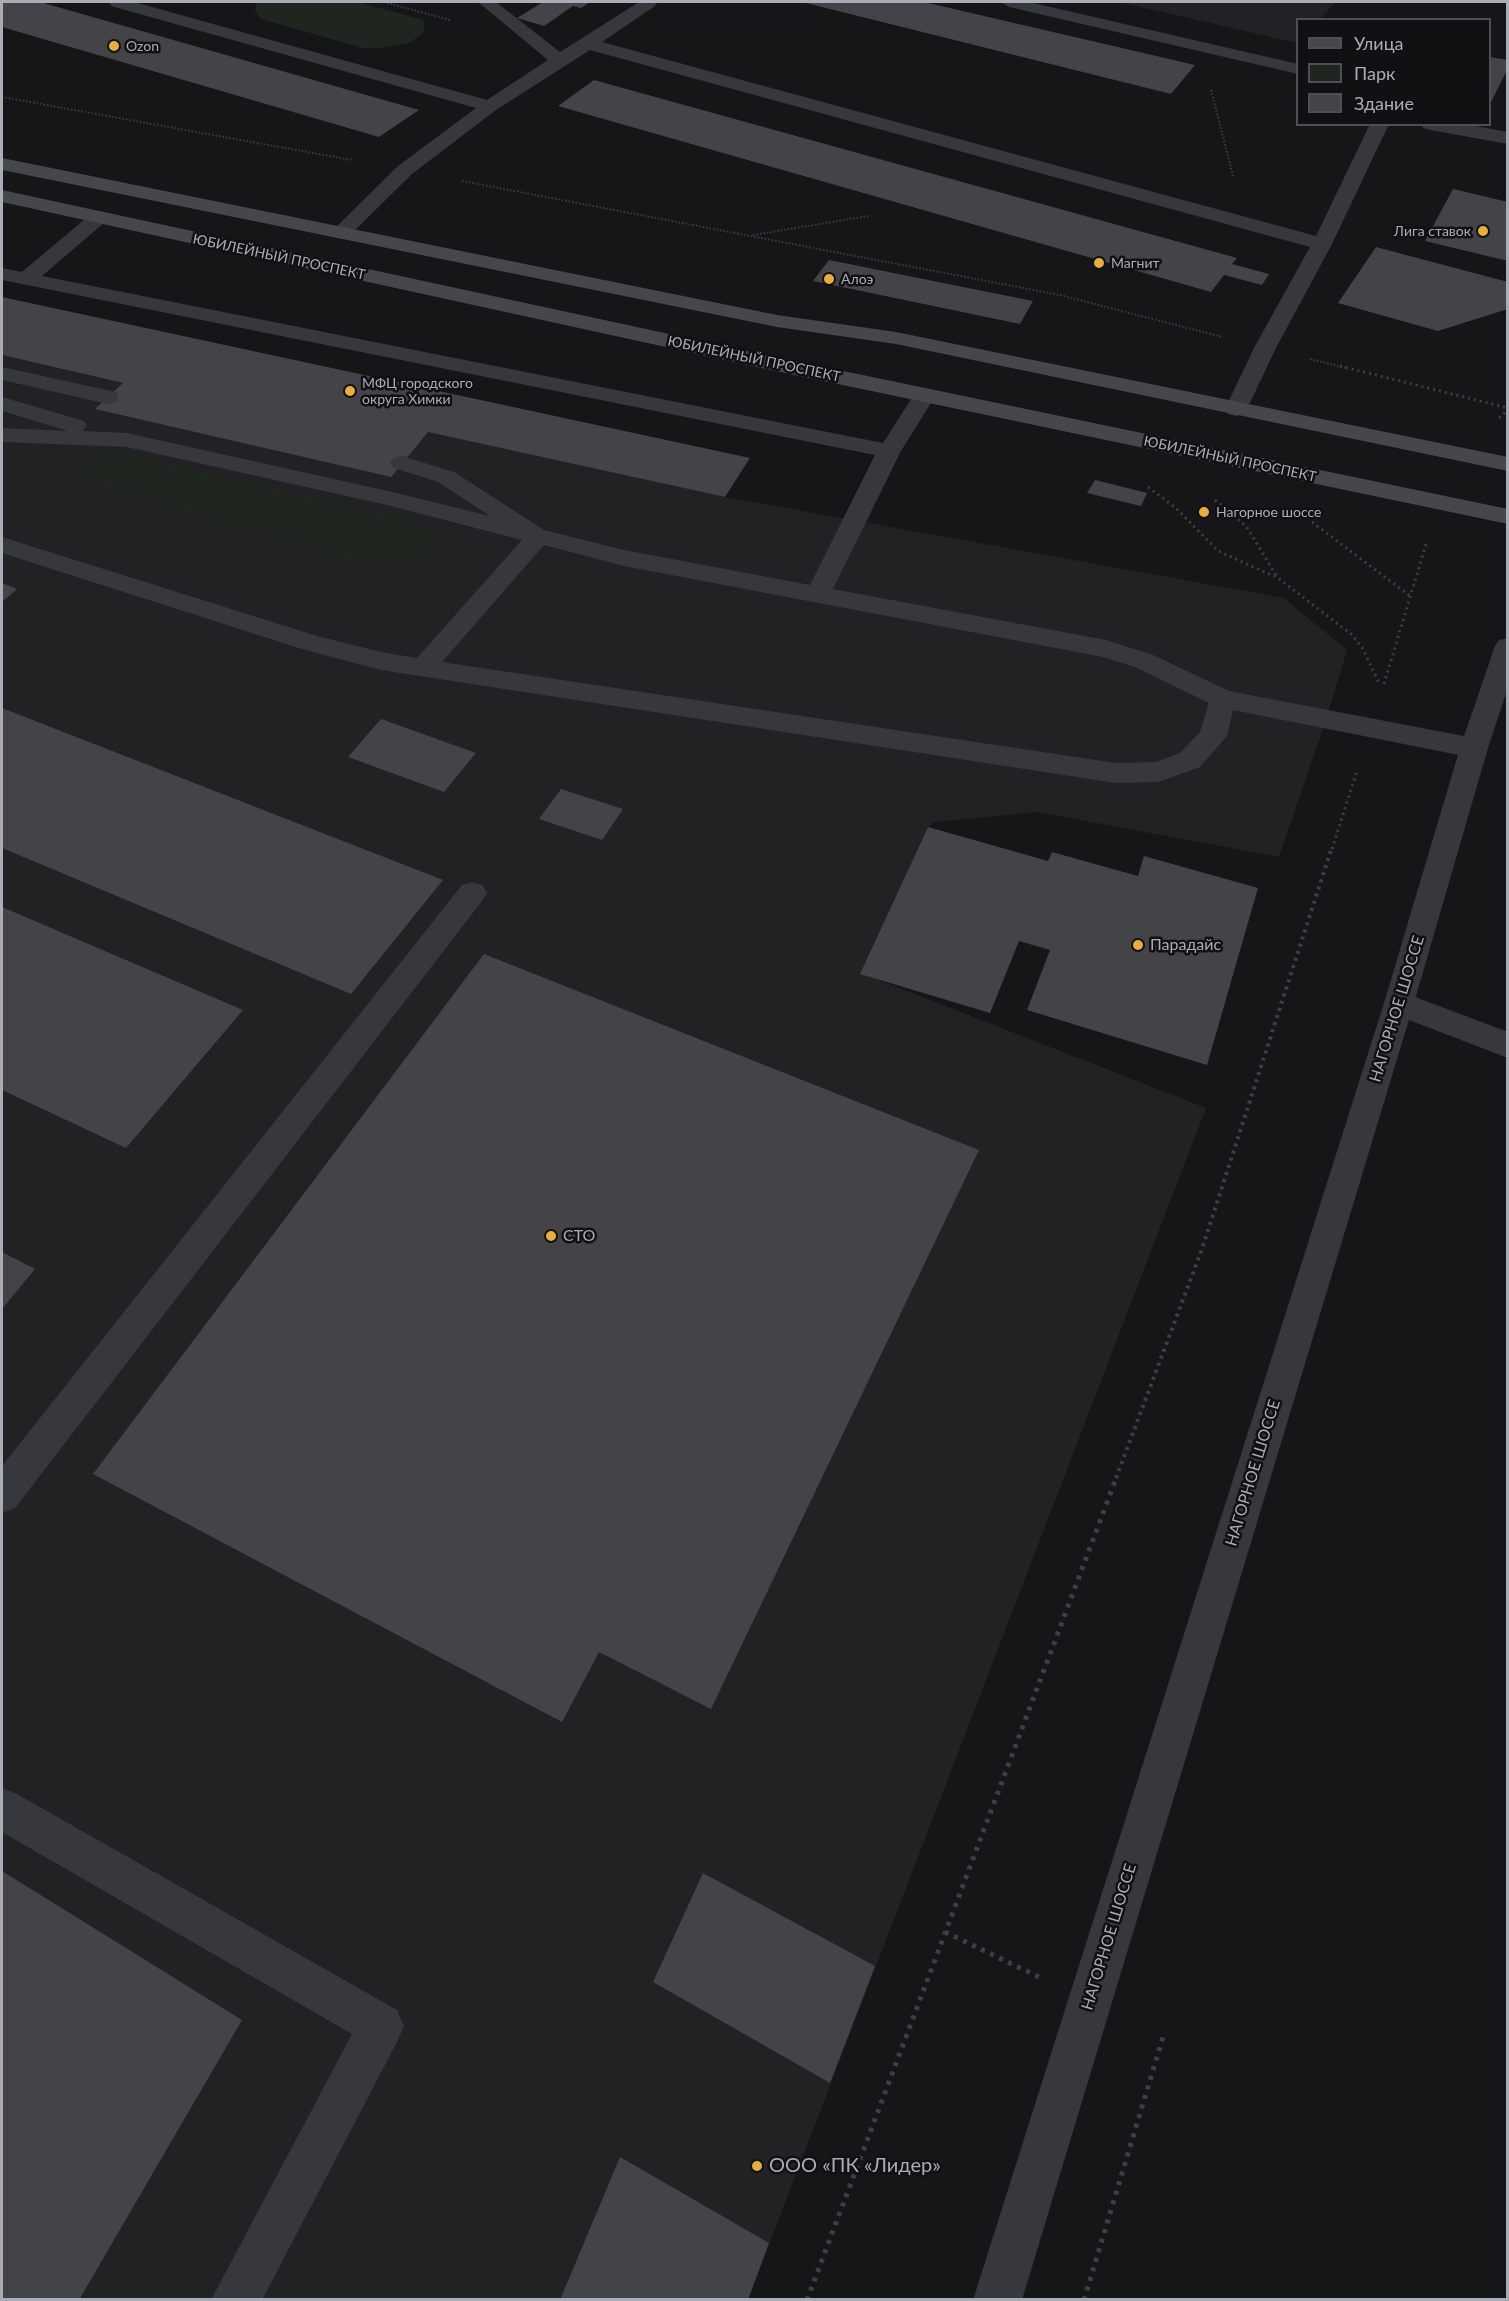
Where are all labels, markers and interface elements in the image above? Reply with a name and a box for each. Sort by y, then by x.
legend [1296,18,1491,126]
text: Улица [1354,32,1404,54]
place label: Ozon [126,38,159,54]
marker: Ozon [107,39,121,53]
text: Парк [1354,62,1395,84]
text: Здание [1354,92,1414,114]
place label: Лига ставок [1394,223,1471,239]
marker: Лига ставок [1476,224,1490,238]
street label: ЮБИЛЕЙНЫЙ ПРОСПЕКТ [191,231,367,283]
place label: Магнит [1111,255,1160,271]
marker: Магнит [1092,256,1106,270]
place label: Алоэ [841,271,873,287]
marker: Алоэ [822,272,836,286]
street label: ЮБИЛЕЙНЫЙ ПРОСПЕКТ [666,333,842,385]
place label: МФЦ городского округа Химки [362,375,473,408]
marker: МФЦ городского округа Химки [343,384,357,398]
street label: ЮБИЛЕЙНЫЙ ПРОСПЕКТ [1142,433,1318,485]
place label: Нагорное шоссе [1216,504,1321,520]
marker: Нагорное шоссе [1197,505,1211,519]
street label: НАГОРНОЕ ШОССЕ [1366,933,1428,1085]
place label: Парадайс [1150,935,1221,955]
marker: Парадайс [1131,938,1145,952]
place label: СТО [563,1226,595,1246]
marker: СТО [544,1229,558,1243]
street label: НАГОРНОЕ ШОССЕ [1222,1397,1284,1549]
street label: НАГОРНОЕ ШОССЕ [1078,1861,1140,2013]
place label: ООО «ПК «Лидер» [769,2154,941,2178]
marker: ООО «ПК «Лидер» [750,2159,764,2173]

